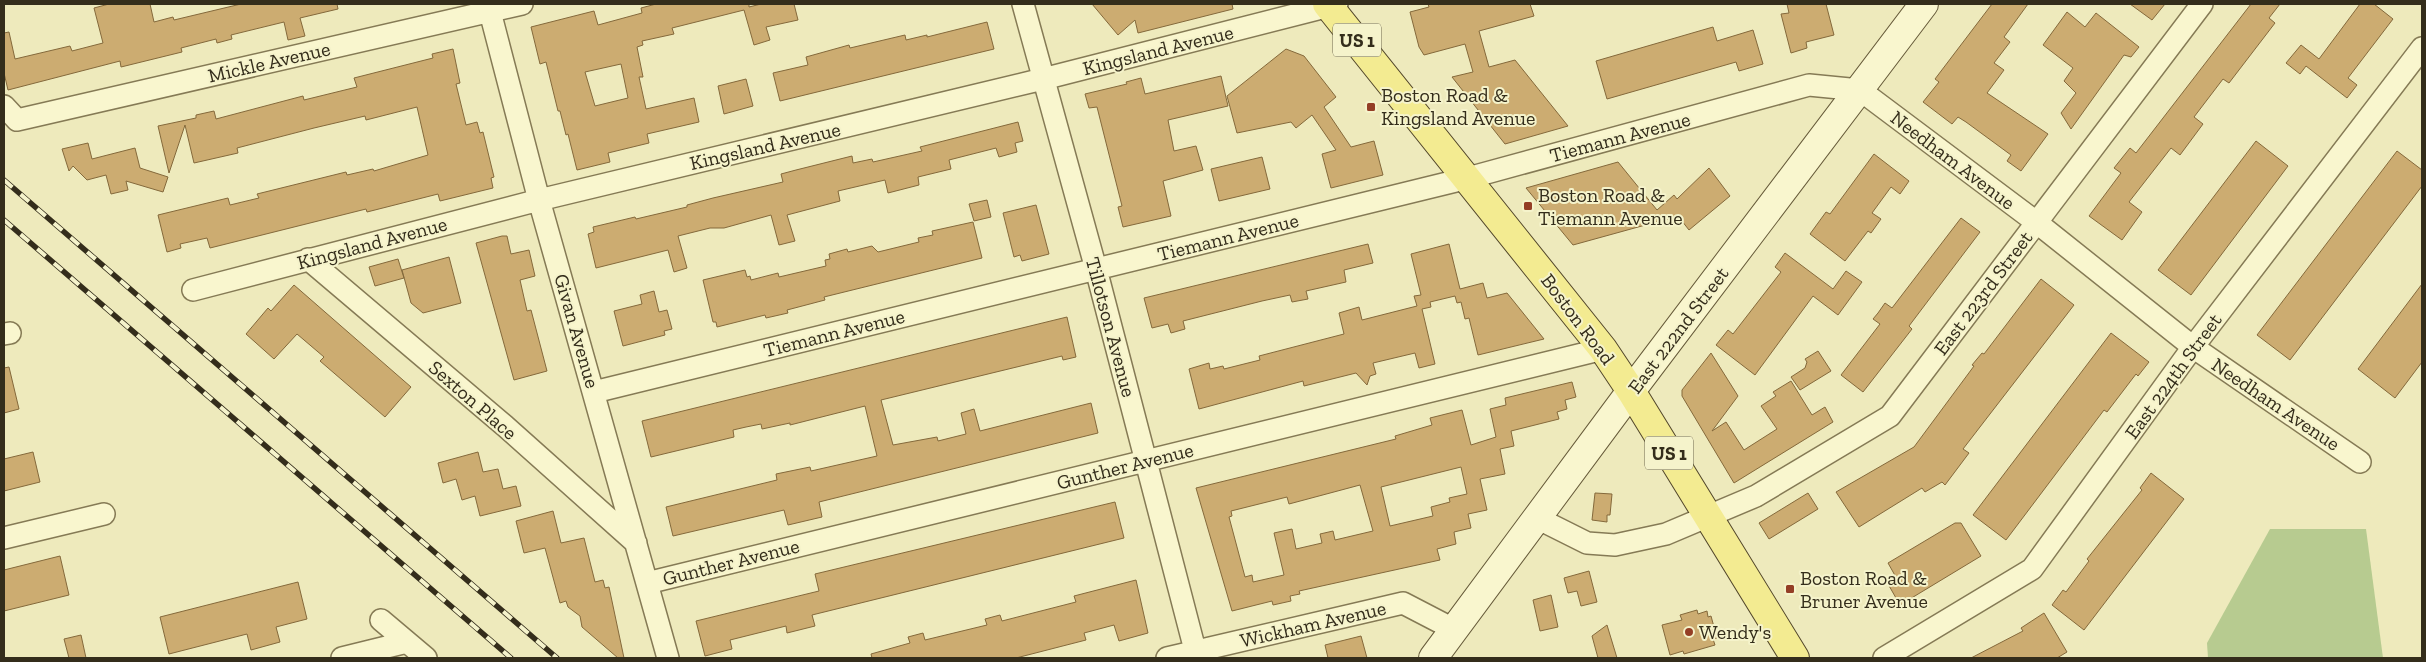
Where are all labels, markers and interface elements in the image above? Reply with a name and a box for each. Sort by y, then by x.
street label: Kingsland Avenue [1080,20,1236,80]
road number: US 1 [1333,24,1381,56]
street label: Mickle Avenue [205,36,333,88]
place label: Boston Road & Kingsland Avenue [1381,83,1535,130]
marker: Boston Road & Kingsland Avenue [1365,101,1377,113]
street label: Needham Avenue [1886,105,2020,215]
street label: Tiemann Avenue [1547,107,1693,167]
street label: Kingsland Avenue [687,117,843,175]
place label: Boston Road & Tiemann Avenue [1538,183,1683,230]
marker: Boston Road & Tiemann Avenue [1522,200,1534,212]
street label: Tiemann Avenue [1155,208,1301,266]
street label: Kingsland Avenue [294,211,450,275]
street label: East 223rd Street [1929,226,2038,360]
street label: Tillotson Avenue [1081,254,1141,400]
street label: East 222nd Street [1622,261,1734,398]
street label: Boston Road [1536,269,1620,369]
street label: Givan Avenue [549,271,605,391]
street label: Tiemann Avenue [761,304,907,362]
street label: East 224th Street [2119,308,2227,443]
street label: Needham Avenue [2207,352,2345,456]
street label: Sexton Place [424,355,522,445]
road number: US 1 [1645,436,1693,469]
street label: Gunther Avenue [1054,437,1196,495]
street label: Gunther Avenue [660,533,802,591]
place label: Boston Road & Bruner Avenue [1800,566,1928,613]
marker: Boston Road & Bruner Avenue [1784,583,1796,595]
street label: Wickham Avenue [1238,596,1388,652]
place label: Wendy's [1699,620,1771,644]
marker: Wendy's [1683,626,1695,638]

